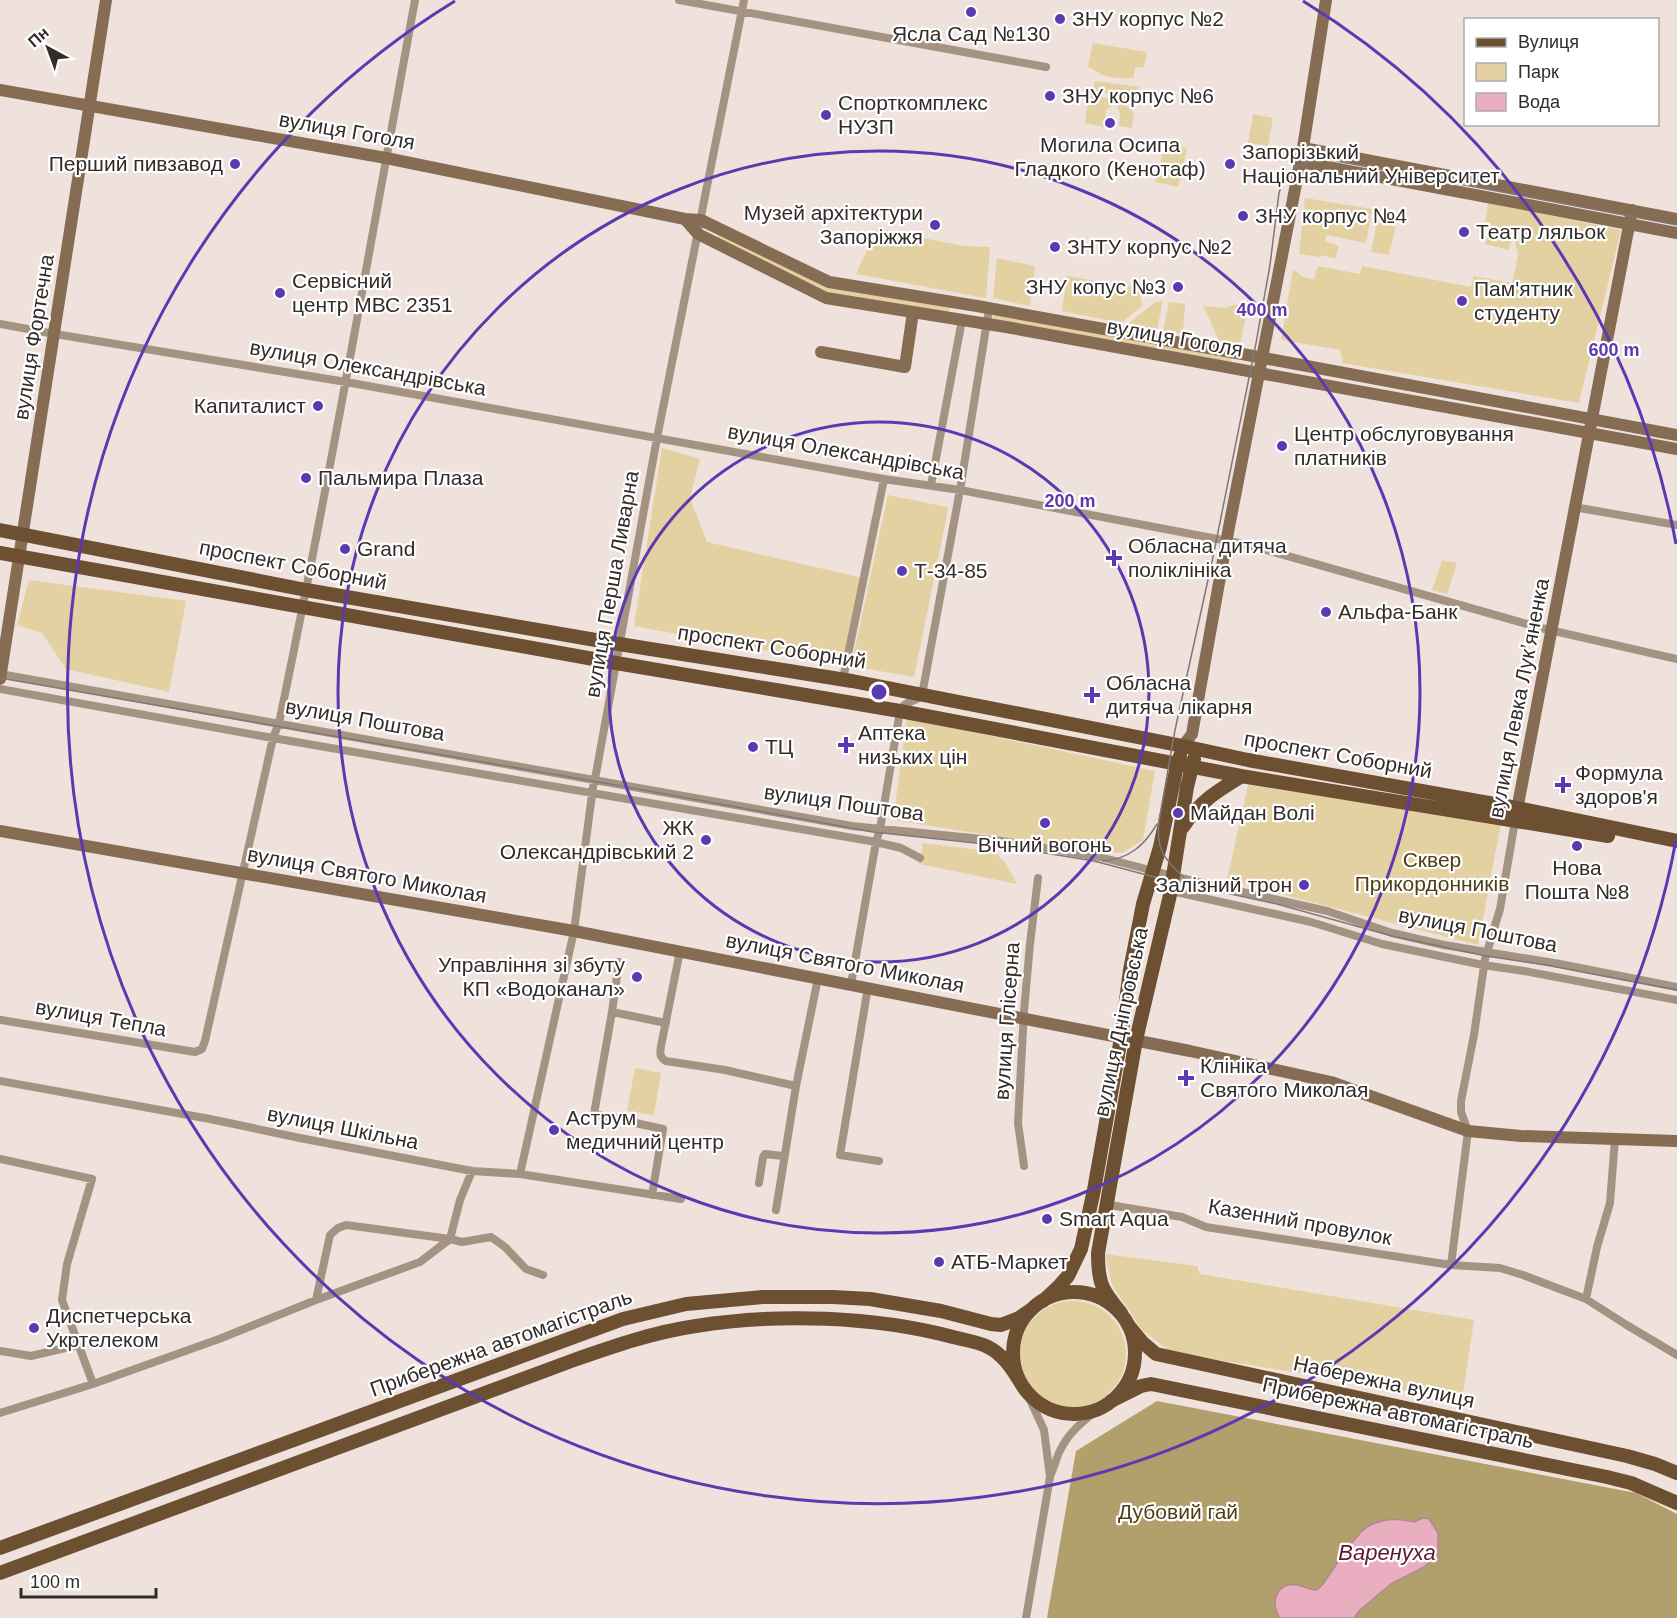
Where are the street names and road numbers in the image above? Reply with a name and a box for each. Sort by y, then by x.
street label: вулиця Гоголя [277,107,417,154]
street label: вулиця Фортечна [9,252,58,421]
street label: вулиця Гоголя [1105,314,1245,361]
street label: вулиця Олександрівська [248,335,488,400]
street label: вулиця Олександрівська [726,419,966,484]
street label: вулиця Перша Ливарна [580,468,643,699]
street label: проспект Соборний [197,535,389,594]
street label: вулиця Левка Лукʼяненка [1484,576,1553,820]
street label: проспект Соборний [676,620,868,673]
street label: вулиця Поштова [284,694,447,745]
street label: проспект Соборний [1242,727,1434,782]
street label: вулиця Поштова [763,780,926,825]
street label: вулиця Святого Миколая [246,842,488,907]
street label: вулиця Поштова [1397,903,1560,956]
street label: вулиця Дніпровська [1089,925,1152,1119]
street label: вулиця Святого Миколая [724,928,966,997]
street label: вулиця Глісерна [990,941,1024,1101]
street label: вулиця Тепла [34,995,169,1040]
street label: вулиця Шкільна [266,1102,421,1154]
street label: Казенний провулок [1206,1194,1394,1249]
street label: Прибережна автомагістраль [367,1284,635,1401]
street label: Набережна вулиця [1291,1351,1477,1412]
street label: Прибережна автомагістраль [1260,1372,1536,1453]

